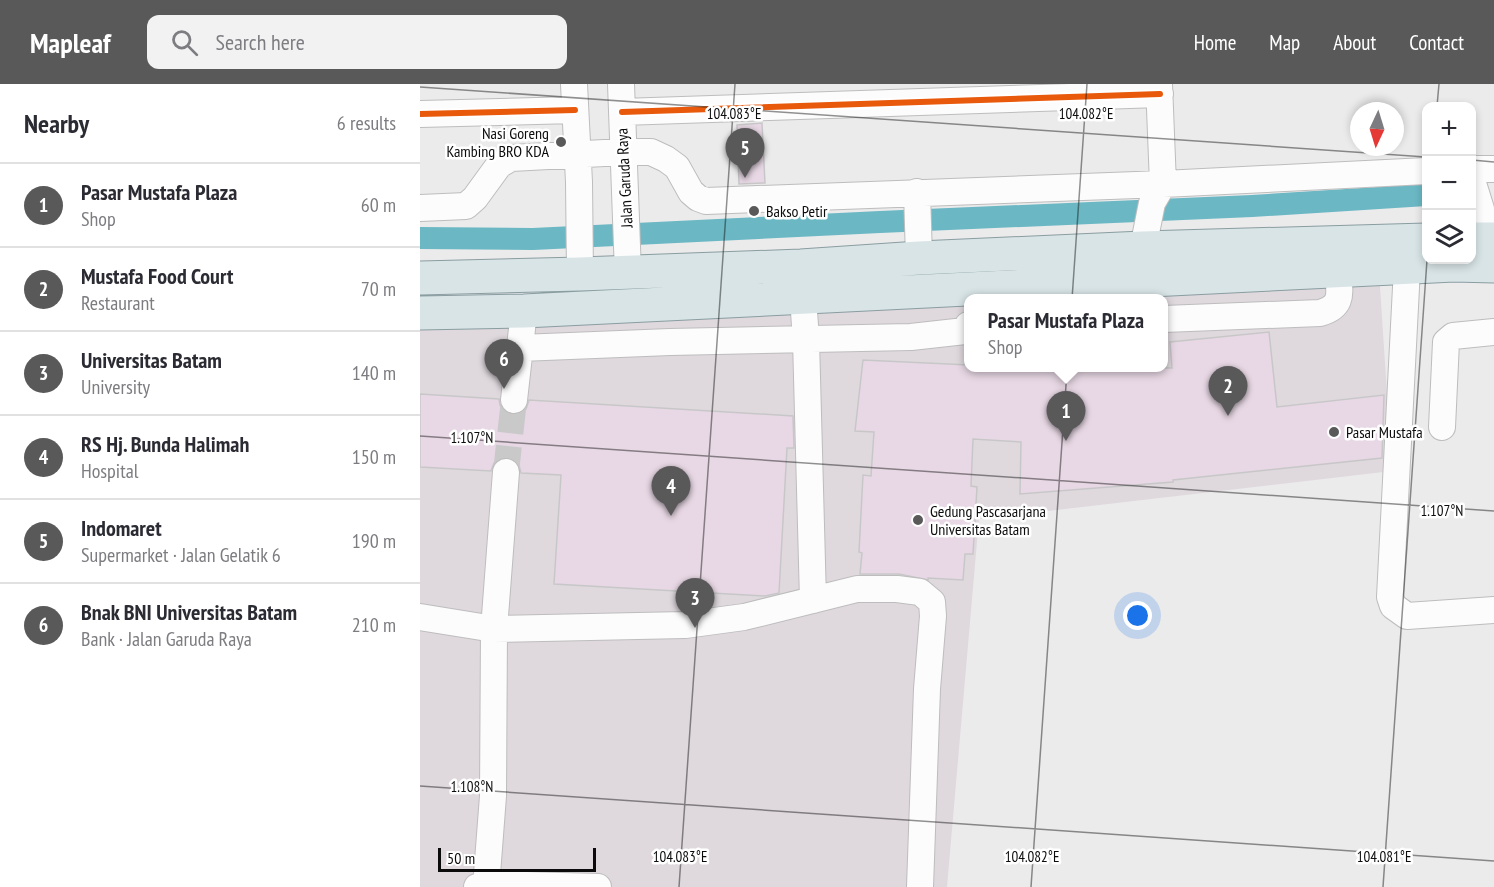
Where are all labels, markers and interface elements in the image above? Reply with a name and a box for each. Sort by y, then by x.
search box [147,15,567,69]
text: Mapleaf [30,24,111,61]
icon: search [168,26,201,59]
text: Search here [216,28,305,56]
text: Home [1194,29,1236,56]
text: Map [1269,29,1300,56]
text: About [1333,29,1376,56]
text: Contact [1409,29,1464,56]
north arrow [1350,102,1404,156]
map controls [1422,102,1476,264]
button: + [1422,102,1476,156]
text: 104.083°E [707,104,761,123]
text: 104.082°E [1059,104,1113,123]
text: Nearby [24,107,89,140]
text: 6 results [337,110,396,136]
place label: Nasi Goreng Kambing BRO KDA [446,123,549,161]
street label: Jalan Garuda Raya [611,128,637,229]
pin: 5 [726,128,764,178]
marker: Nasi Goreng Kambing BRO KDA [554,135,568,149]
button: − [1422,156,1476,210]
text: Pasar Mustafa Plaza [81,178,237,206]
text: 1 [39,192,48,218]
text: 60 m [361,192,396,218]
place label: Bakso Petir [766,201,828,221]
marker: Bakso Petir [747,204,761,218]
text: Shop [81,206,116,232]
button: layers [1422,210,1476,264]
text: Mustafa Food Court [81,262,233,290]
text: 2 [39,276,48,302]
text: 70 m [361,276,396,302]
text: Restaurant [81,290,155,316]
popup [964,294,1168,372]
text: Pasar Mustafa Plaza [988,306,1144,334]
text: Shop [988,334,1023,360]
pin: 6 [484,340,524,389]
text: Universitas Batam [81,346,222,374]
text: 3 [39,360,48,386]
text: 140 m [352,360,396,386]
pin: 2 [1208,366,1248,416]
text: University [81,374,150,400]
pin: 1 [1046,392,1086,441]
place label: Pasar Mustafa [1346,422,1423,442]
marker: Pasar Mustafa [1327,425,1341,439]
text: 1.107°N [451,428,493,447]
text: RS Hj. Bunda Halimah [81,430,249,458]
text: 4 [39,444,48,470]
text: 150 m [352,444,396,470]
text: Hospital [81,458,138,484]
pin: 4 [652,466,690,516]
place label: Gedung Pascasarjana Universitas Batam [930,501,1046,539]
text: 1.107°N [1421,501,1463,520]
marker: Gedung Pascasarjana Universitas Batam [911,513,925,527]
text: Indomaret [81,514,162,542]
text: 5 [39,528,48,554]
text: 190 m [352,528,396,554]
text: Supermarket · Jalan Gelatik 6 [81,542,281,568]
pin: 3 [676,578,714,628]
text: Bnak BNI Universitas Batam [81,598,297,626]
your location [1123,601,1152,630]
text: 6 [39,612,48,638]
text: 210 m [352,612,396,638]
text: Bank · Jalan Garuda Raya [81,626,252,652]
text: 1.108°N [451,777,493,796]
scale bar [438,845,596,872]
text: 104.083°E [653,847,707,866]
text: 104.082°E [1005,847,1059,866]
text: 104.081°E [1357,847,1411,866]
text: 50 m [447,848,475,868]

